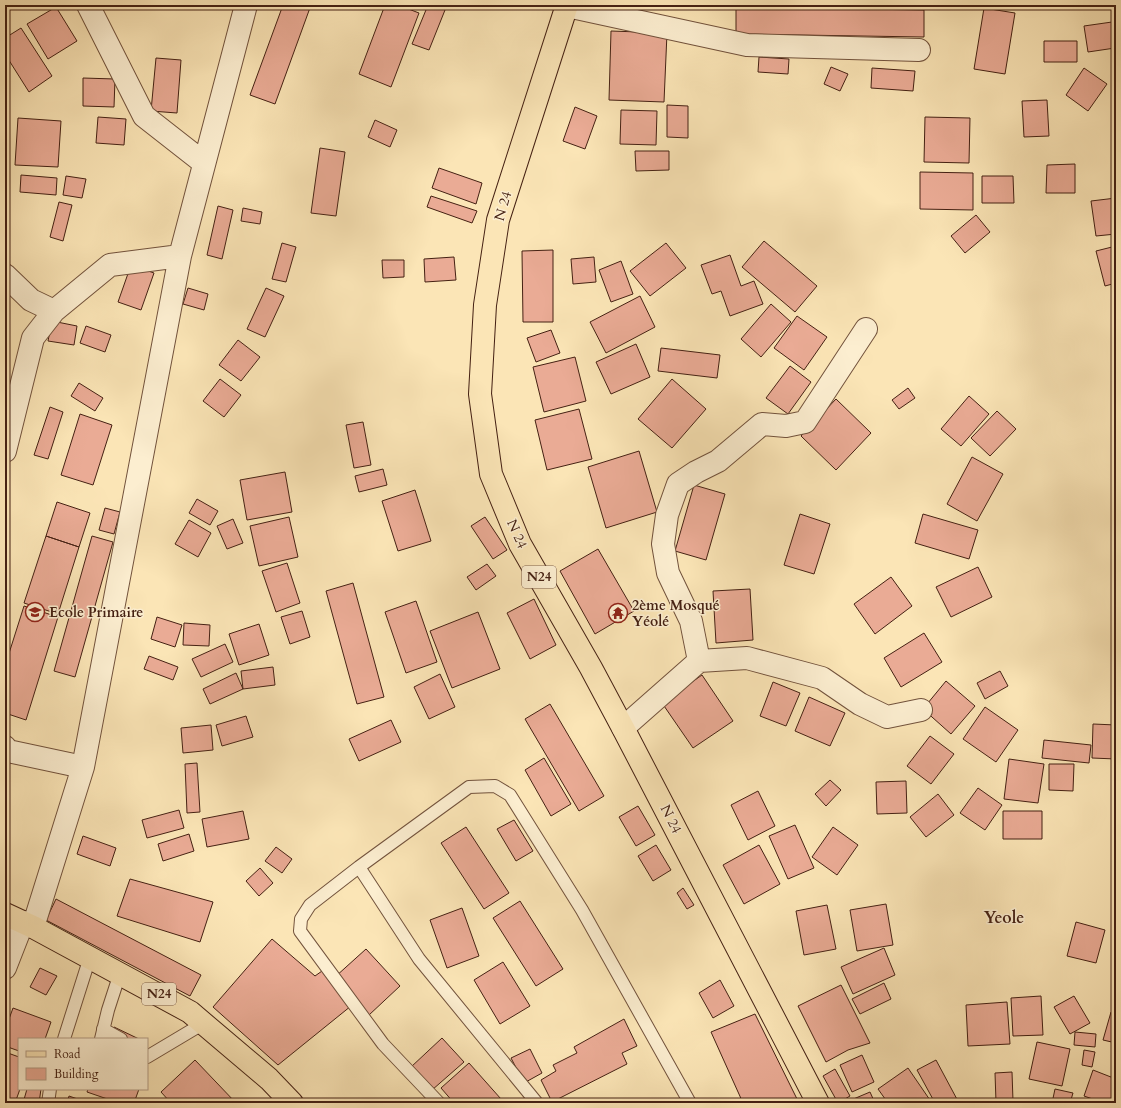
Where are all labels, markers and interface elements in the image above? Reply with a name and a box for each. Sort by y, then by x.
street label: N 24 [490,189,516,223]
street label: N 24 [502,516,532,552]
road number: N24 [522,566,556,588]
place label: 2ème Mosqué Yéolé [632,596,720,631]
school or university icon: Ecole Primaire [24,601,46,623]
temple icon: 2ème Mosqué Yéolé [607,602,629,624]
place label: Ecole Primaire [49,603,143,622]
street label: N 24 [656,801,686,837]
district label: Yeole [984,907,1024,929]
road number: N24 [142,983,176,1005]
legend [18,1038,148,1090]
text: Road [54,1046,81,1062]
text: Building [54,1066,99,1082]

